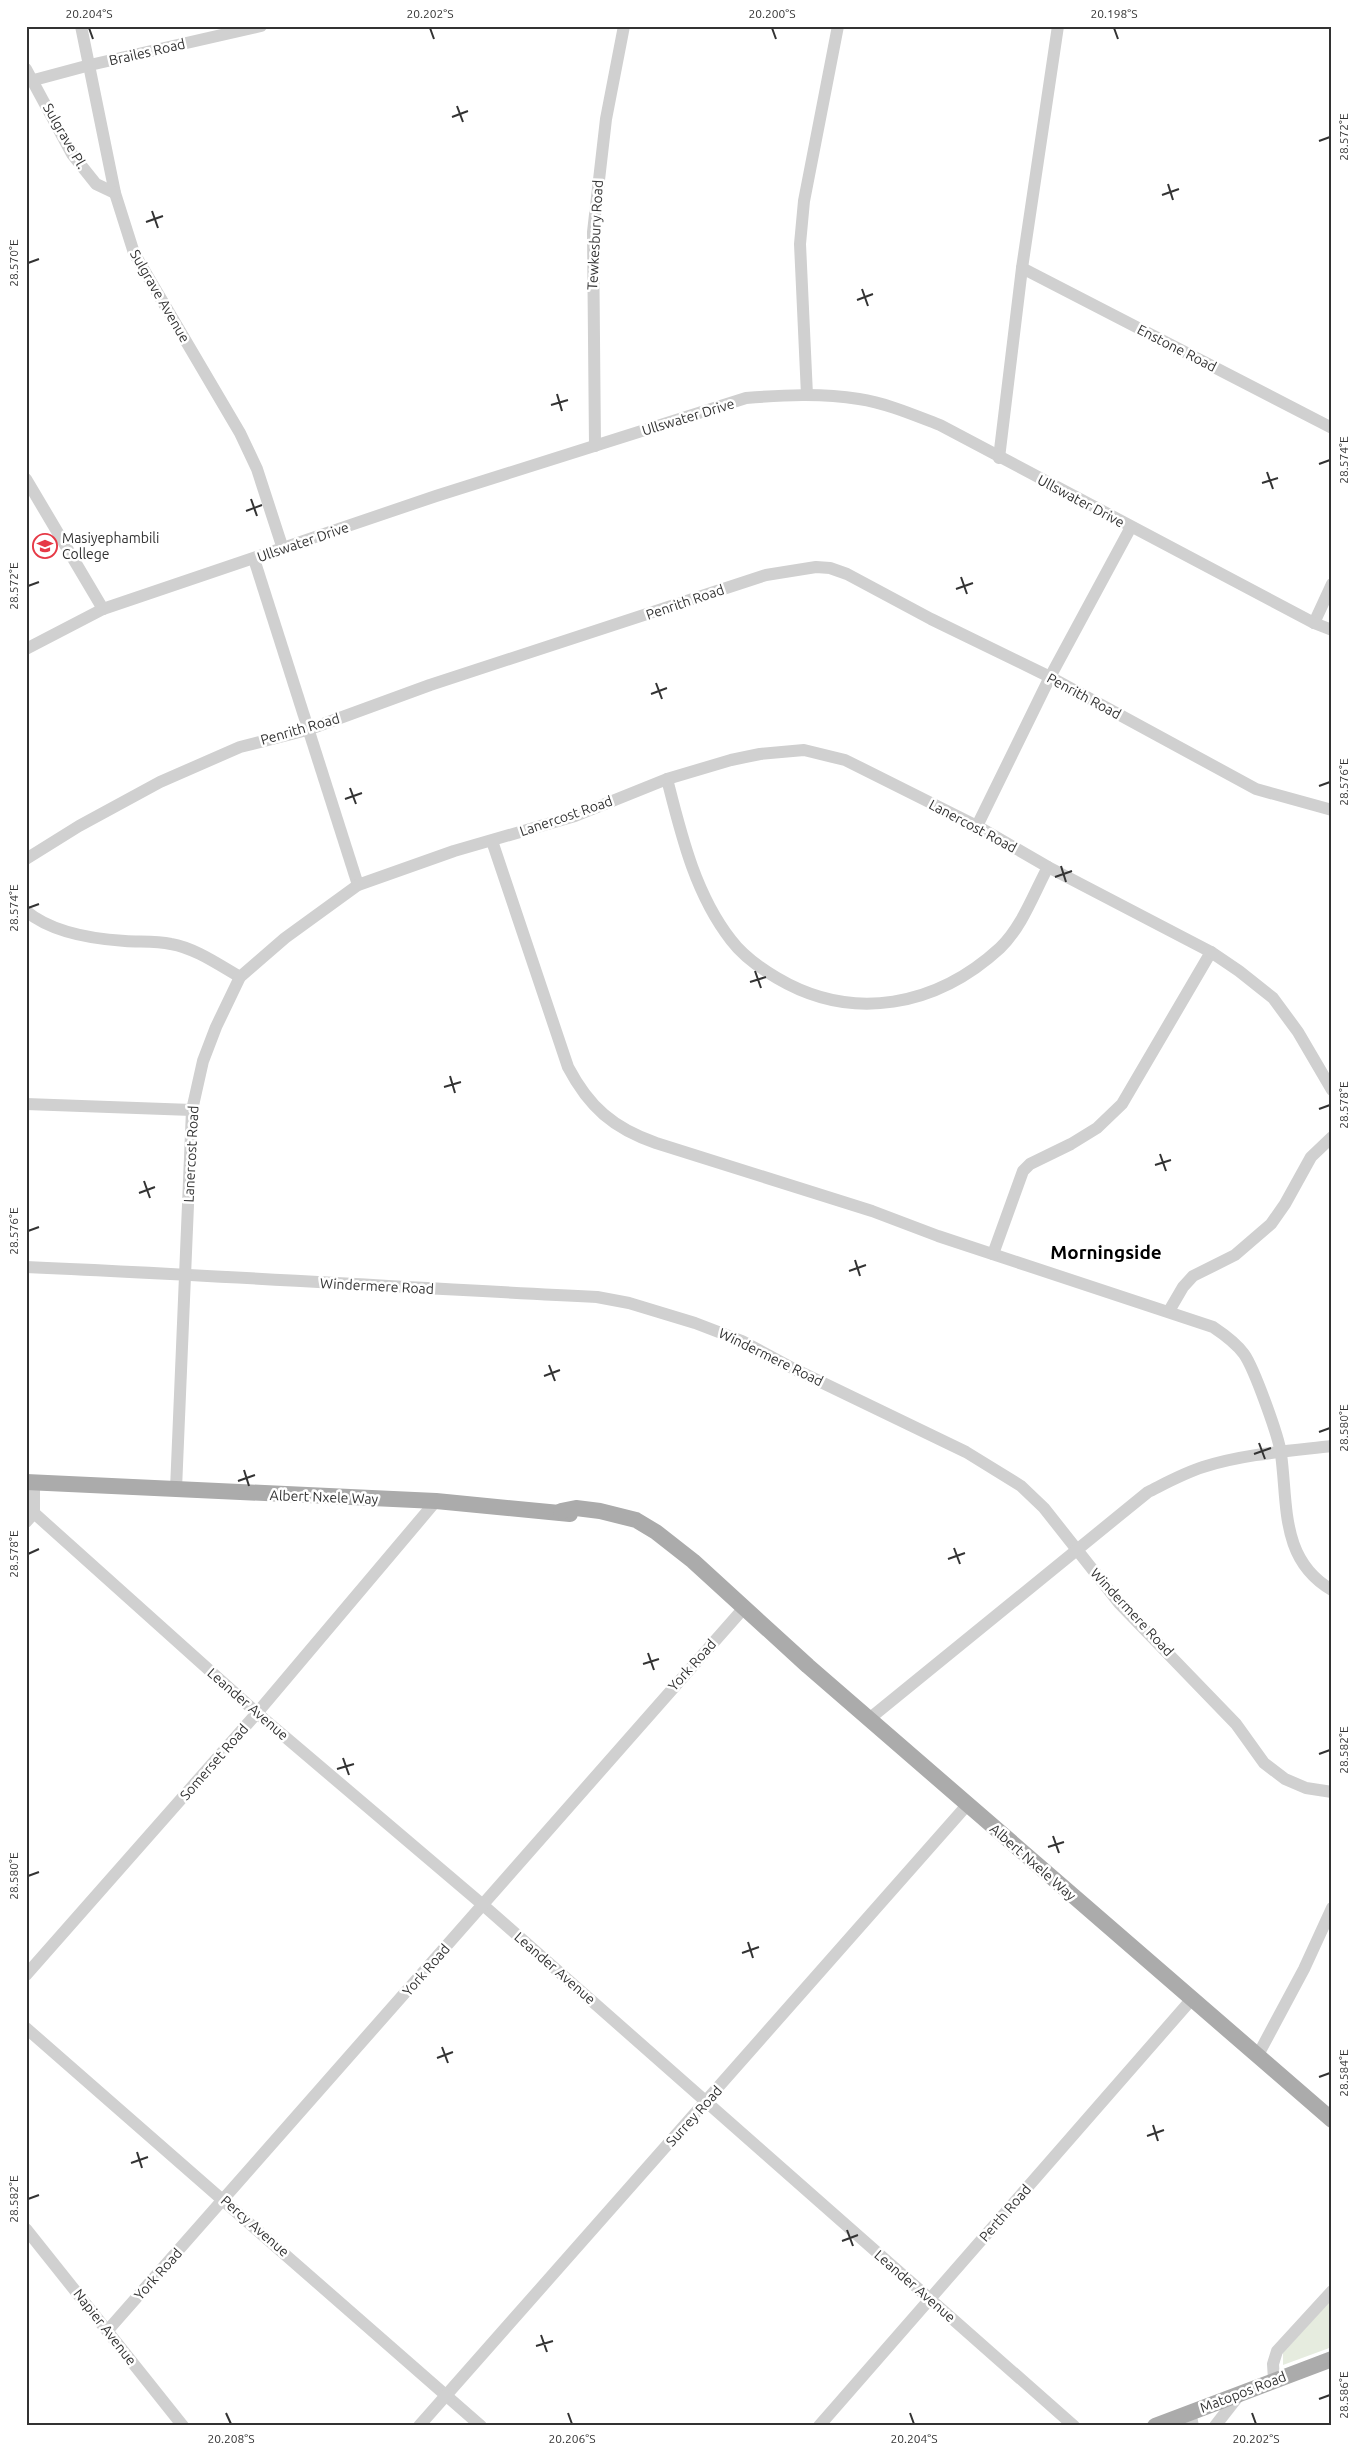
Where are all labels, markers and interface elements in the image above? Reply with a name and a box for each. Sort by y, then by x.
text: 20.204°S [66,7,112,20]
text: 20.202°S [407,7,453,20]
text: 20.200°S [749,7,795,20]
text: 20.198°S [1091,7,1137,20]
street label: Brailes Road [107,35,187,69]
street label: Sulgrave Pl. [40,100,90,172]
text: 28.572°E [1337,113,1350,161]
street label: Tewkesbury Road [584,179,606,291]
text: 28.570°E [7,239,20,287]
street label: Sulgrave Avenue [127,247,193,345]
street label: Enstone Road [1135,321,1219,375]
street label: Ullswater Drive [640,395,736,439]
text: 28.574°E [1337,436,1350,484]
street label: Ullswater Drive [1035,471,1127,531]
street label: Ullswater Drive [255,519,351,565]
place label: Masiyephambili College [62,530,159,562]
school or university icon: Masiyephambili College [32,533,58,559]
text: 28.572°E [7,562,20,610]
street label: Penrith Road [644,581,726,623]
street label: Penrith Road [1044,670,1124,722]
street label: Penrith Road [259,710,341,748]
text: 28.576°E [1337,758,1350,806]
street label: Lanercost Road [518,793,614,839]
street label: Lanercost Road [926,796,1020,856]
text: 28.574°E [7,884,20,932]
text: 28.578°E [1337,1081,1350,1129]
street label: Lanercost Road [180,1105,202,1203]
text: 28.576°E [7,1207,20,1255]
district label: Morningside [1050,1241,1162,1263]
street label: Windermere Road [320,1275,434,1297]
street label: Windermere Road [716,1325,826,1389]
text: 28.580°E [1337,1404,1350,1452]
street label: Albert Nxele Way [269,1487,379,1507]
text: 28.578°E [7,1530,20,1578]
street label: Windermere Road [1087,1565,1177,1659]
street label: York Road [665,1636,719,1694]
street label: Leander Avenue [204,1665,292,1743]
street label: Somerset Road [177,1721,251,1803]
text: 28.582°E [1337,1726,1350,1774]
street label: Albert Nxele Way [987,1820,1079,1904]
text: 28.580°E [7,1852,20,1900]
street label: Leander Avenue [511,1929,599,2007]
street label: York Road [399,1941,453,1999]
text: 28.584°E [1337,2049,1350,2097]
street label: Surrey Road [663,2082,725,2150]
text: 28.582°E [7,2175,20,2223]
street label: Perth Road [976,2181,1034,2245]
street label: Percy Avenue [218,2192,292,2260]
street label: York Road [131,2245,185,2303]
street label: Leander Avenue [871,2247,959,2325]
street label: Napier Avenue [70,2286,140,2368]
street label: Matopos Road [1198,2368,1288,2416]
text: 28.586°E [1337,2371,1350,2419]
text: 20.208°S [208,2432,254,2445]
text: 20.206°S [549,2432,595,2445]
text: 20.204°S [891,2432,937,2445]
text: 20.202°S [1233,2432,1279,2445]

